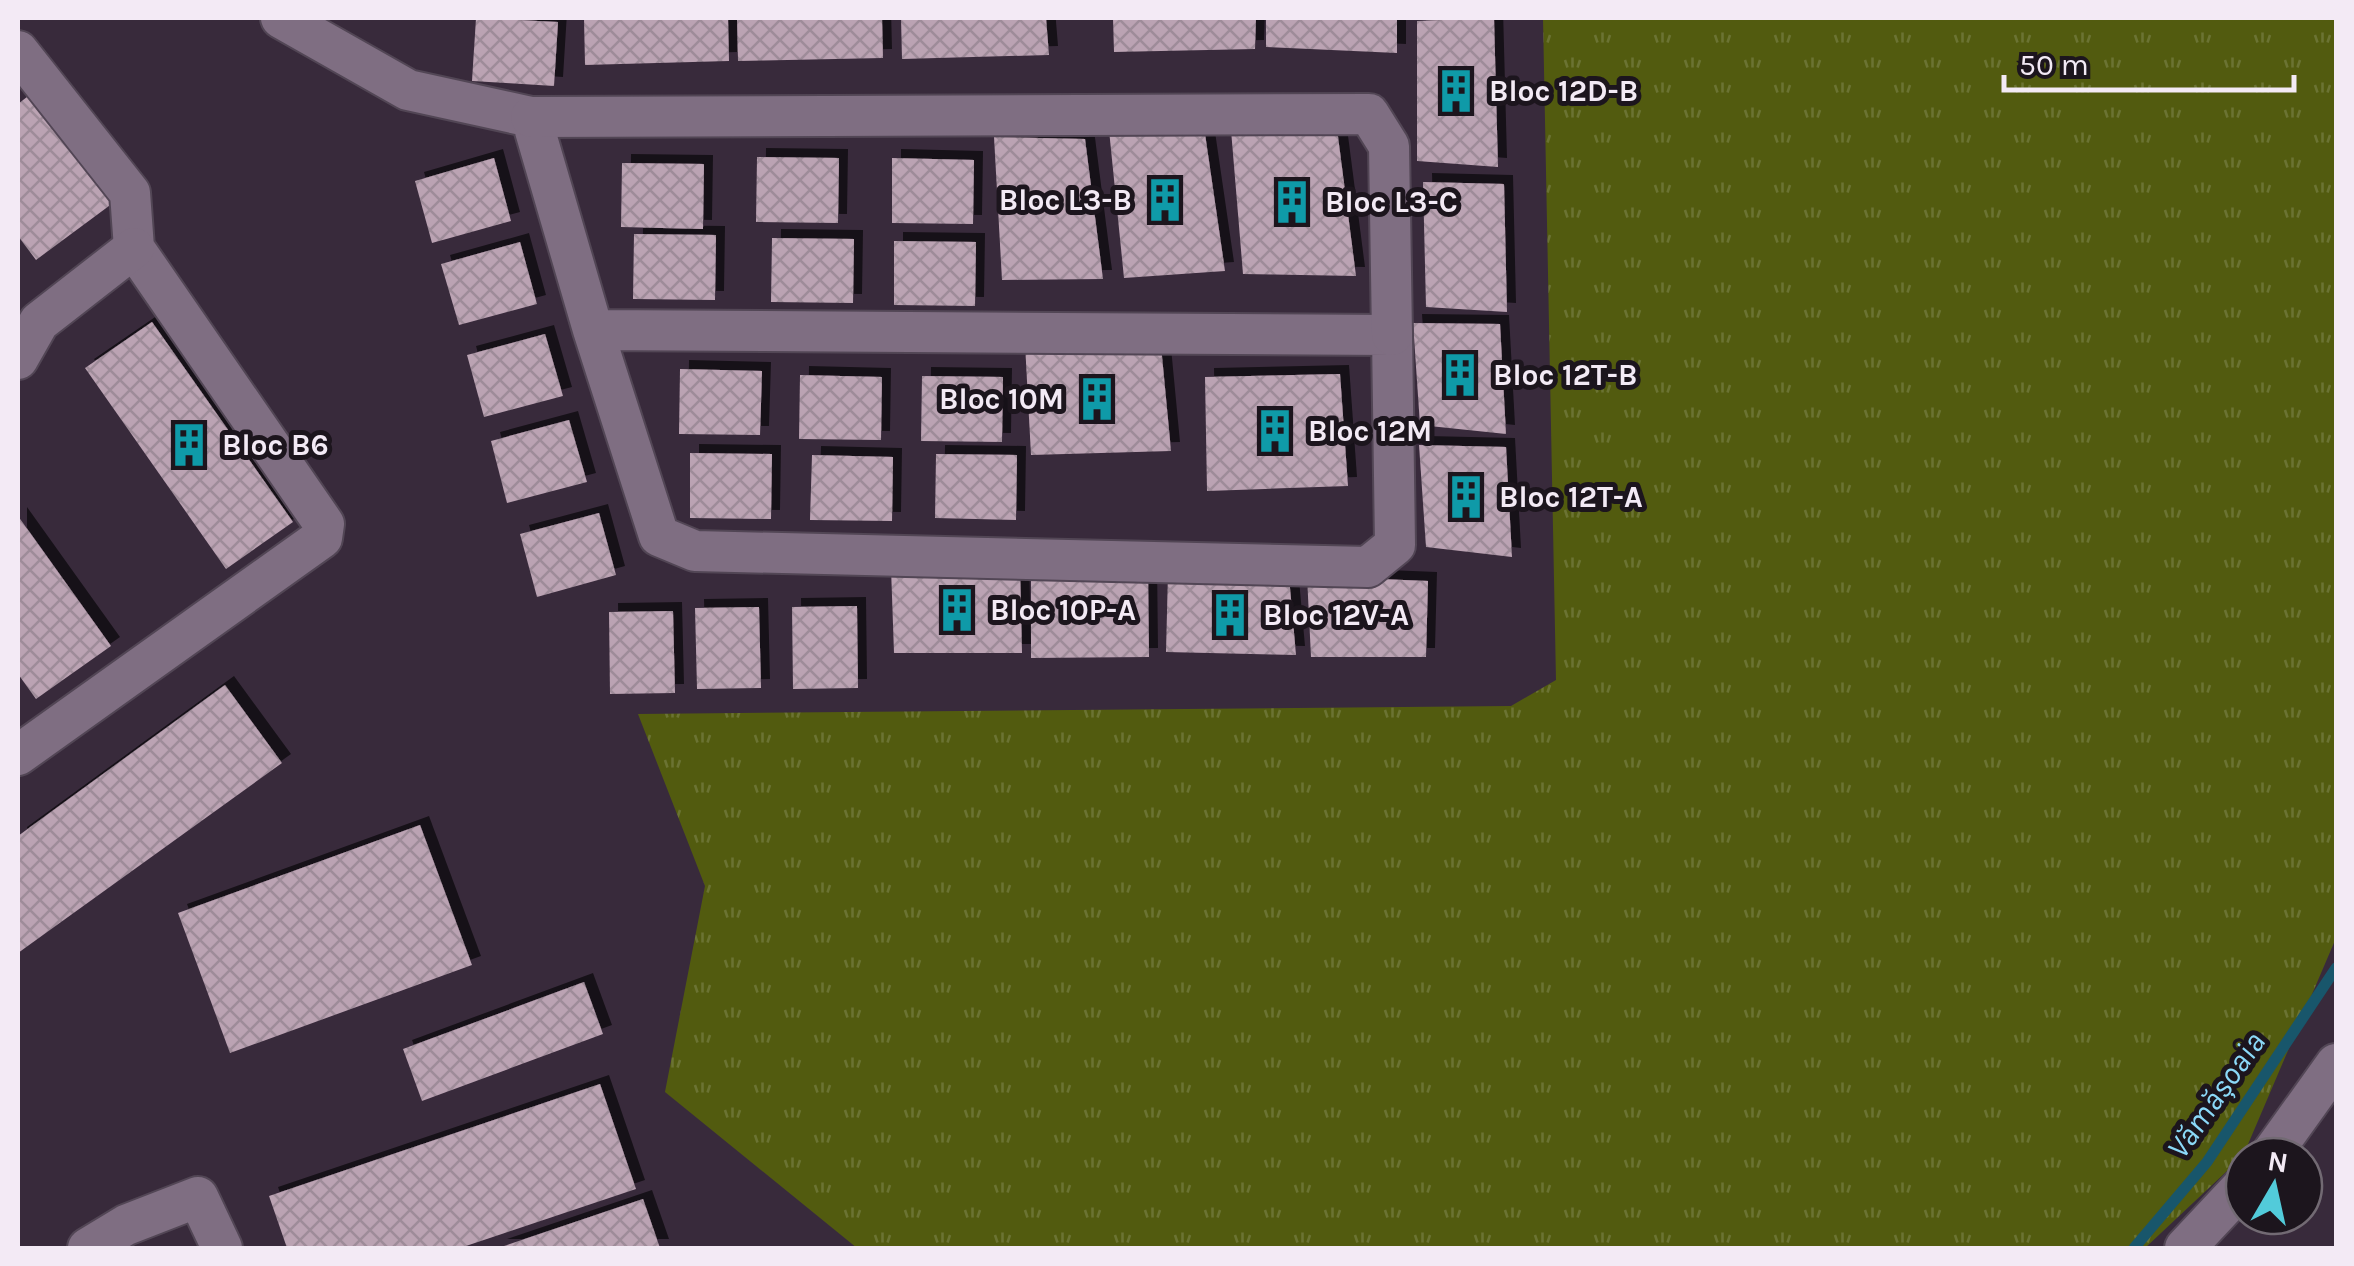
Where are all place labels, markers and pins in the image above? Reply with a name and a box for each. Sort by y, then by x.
building icon: Bloc 12D-B [1432,67,1480,115]
place label: Bloc 12D-B [1489,73,1638,109]
building icon: Bloc L3-B [1141,176,1189,224]
building icon: Bloc L3-C [1268,178,1316,226]
place label: Bloc L3-B [999,182,1132,218]
place label: Bloc L3-C [1325,184,1458,220]
building icon: Bloc 12T-B [1436,351,1484,399]
place label: Bloc 12T-B [1493,357,1637,393]
building icon: Bloc 10M [1073,375,1121,423]
place label: Bloc 10M [939,381,1064,417]
building icon: Bloc 12M [1251,407,1299,455]
place label: Bloc 12M [1308,413,1432,449]
building icon: Bloc B6 [165,421,213,469]
place label: Bloc B6 [222,427,329,463]
building icon: Bloc 12T-A [1442,473,1490,521]
place label: Bloc 12T-A [1499,479,1643,515]
building icon: Bloc 10P-A [933,586,981,634]
building icon: Bloc 12V-A [1206,591,1254,639]
place label: Bloc 10P-A [990,592,1136,628]
place label: Bloc 12V-A [1263,597,1409,633]

